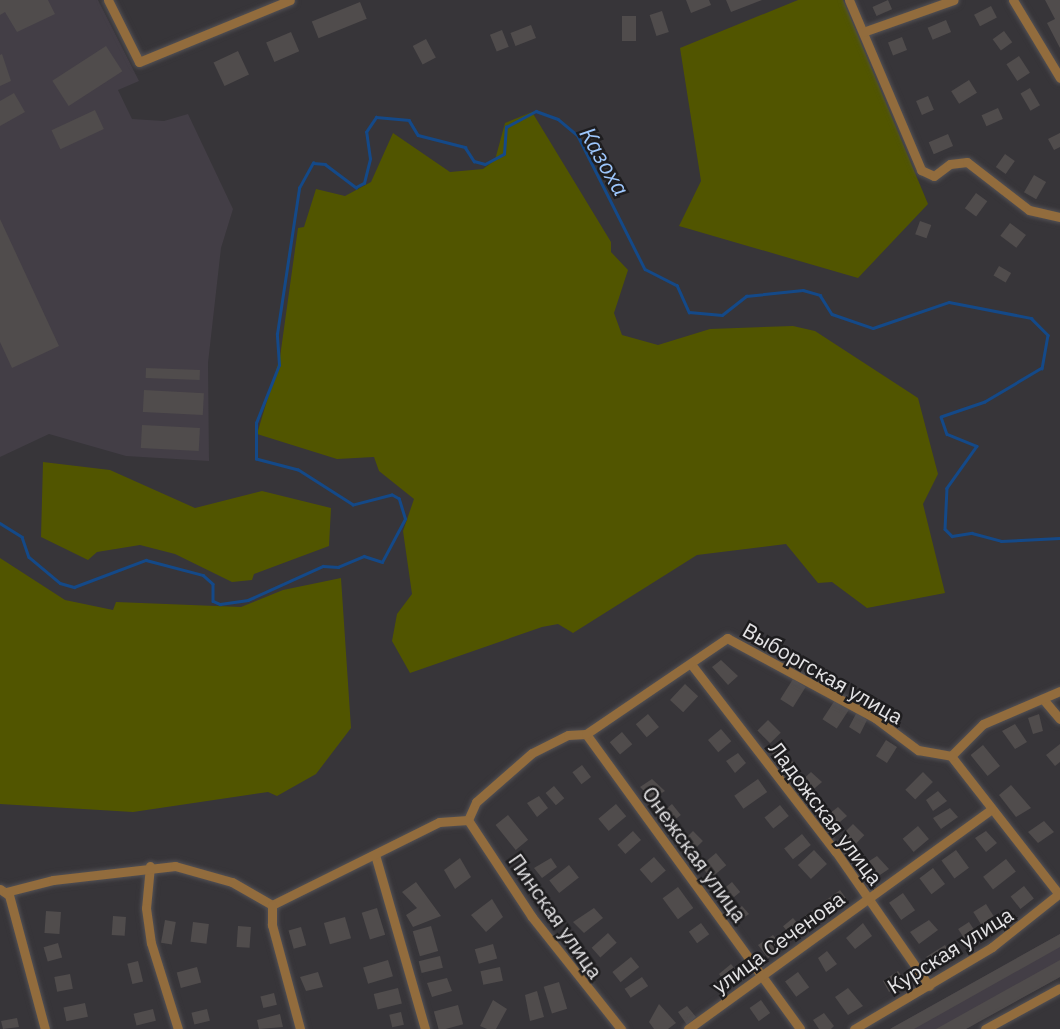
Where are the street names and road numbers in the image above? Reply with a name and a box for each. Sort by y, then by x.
street label: Выборгская улица [738,617,908,729]
street label: Ладожская улица [764,736,888,890]
street label: Онежская улица [637,781,753,927]
street label: Пинская улица [504,849,608,983]
street label: улица Сеченова [707,886,849,998]
street label: Курская улица [882,901,1018,999]

